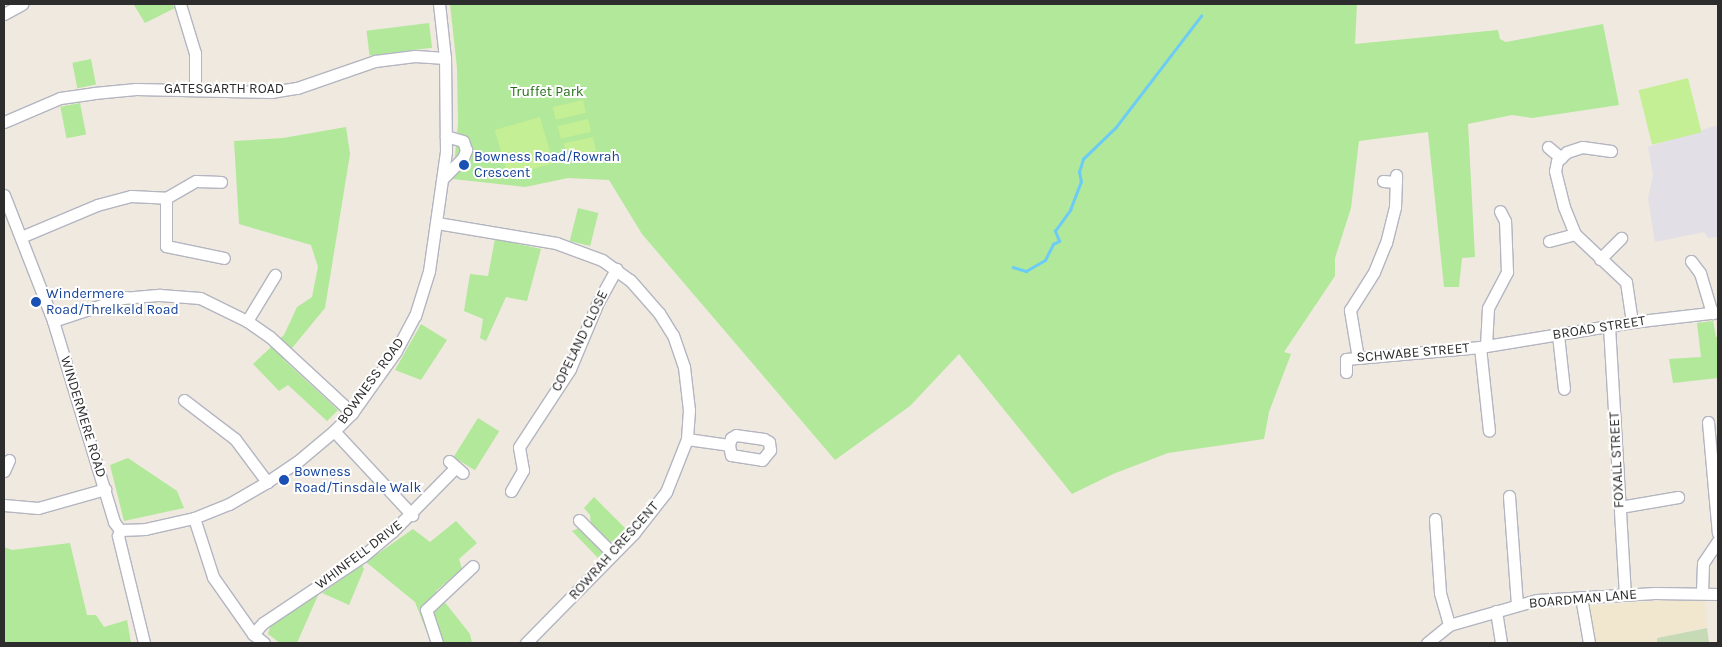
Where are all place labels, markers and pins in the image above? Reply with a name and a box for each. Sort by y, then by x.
place label: Bowness Road/Rowrah Crescent [474,149,620,182]
marker: Bowness Road/Rowrah Crescent [458,159,470,171]
place label: Windermere Road/Threlkeld Road [46,286,179,318]
marker: Windermere Road/Threlkeld Road [30,296,42,308]
place label: Bowness Road/Tinsdale Walk [294,464,421,497]
marker: Bowness Road/Tinsdale Walk [278,474,290,486]

